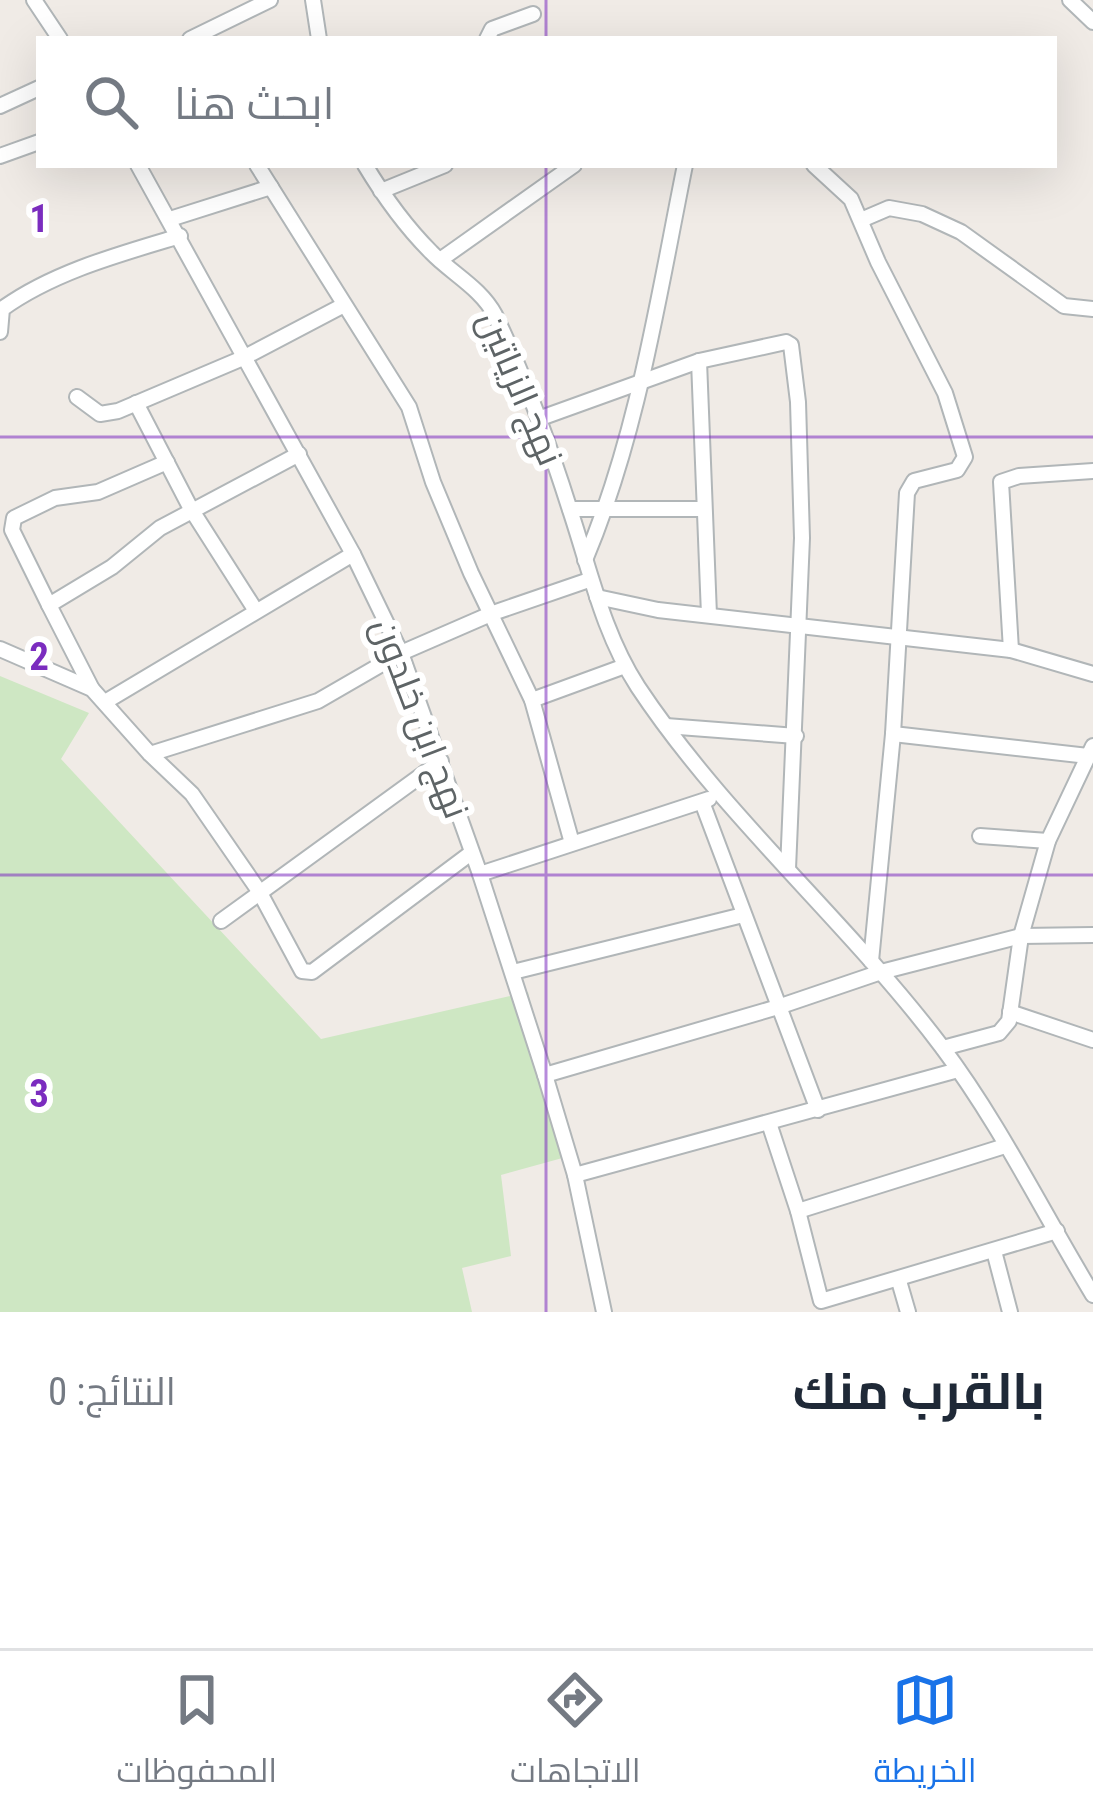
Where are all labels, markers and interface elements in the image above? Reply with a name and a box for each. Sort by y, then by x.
search box [36,36,1057,168]
icon: search [78,69,144,135]
text: ابحث هنا [174,77,335,130]
text: 1 [29,196,49,242]
street label: نهج الزياتين [466,305,571,473]
street label: نهج ابن خلدون [360,612,477,825]
text: 2 [29,634,49,680]
text: 3 [29,1071,49,1117]
text: بالقرب منك [793,1362,1045,1421]
text: النتائج: 0 [48,1369,176,1415]
tab: المحفوظات [116,1667,277,1801]
tab: الاتجاهات [510,1667,641,1801]
tab: الخريطة [874,1667,977,1801]

